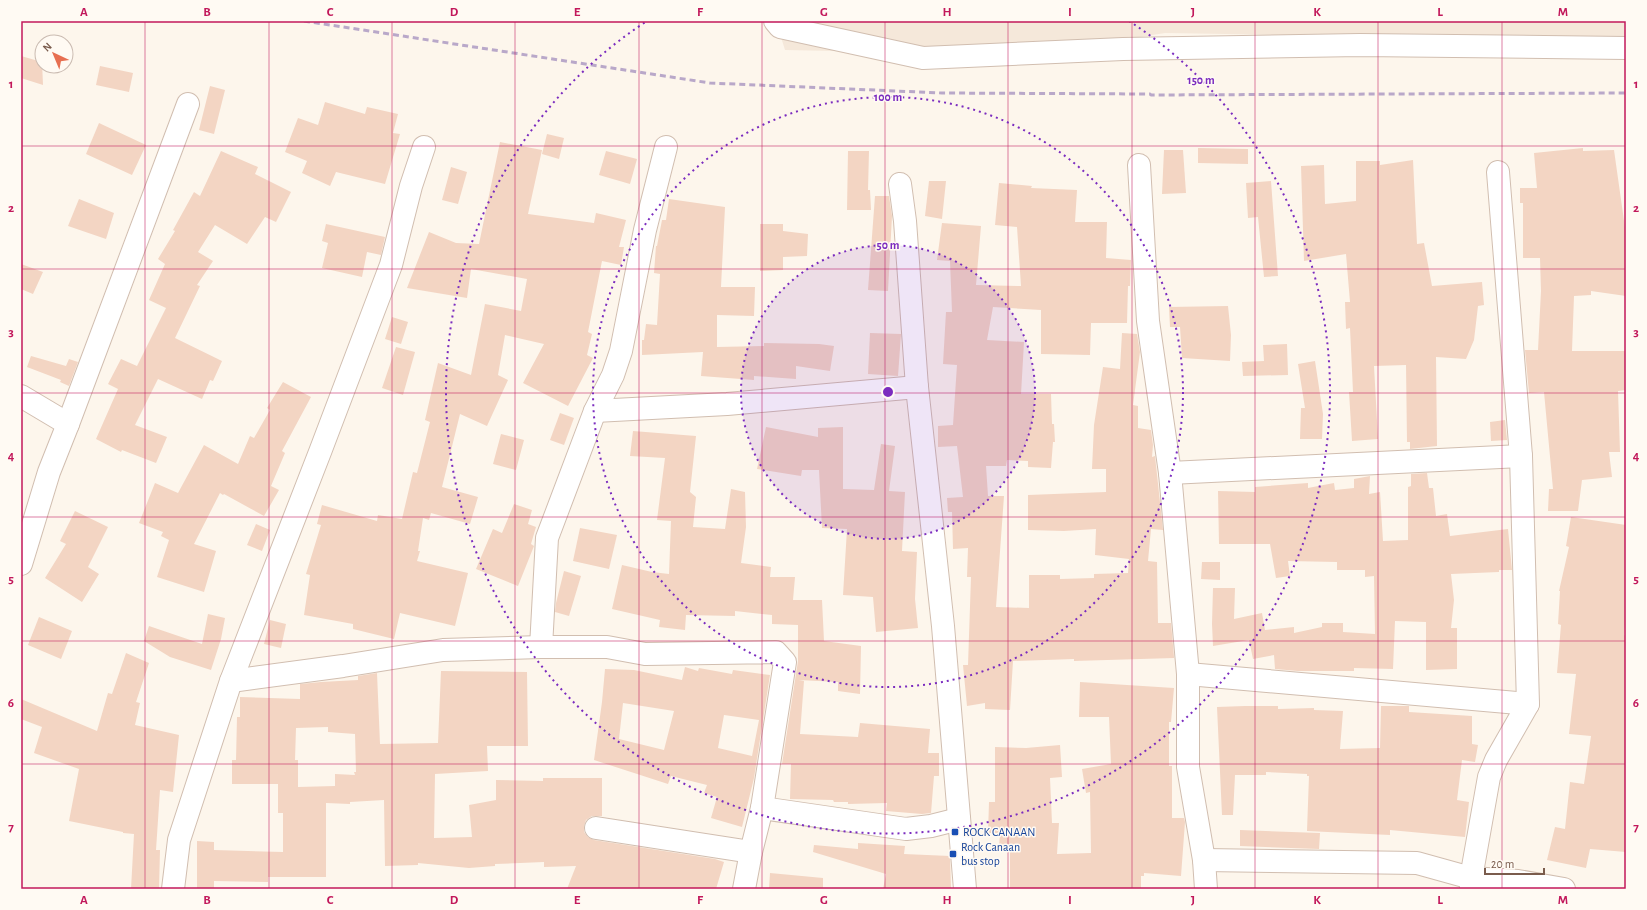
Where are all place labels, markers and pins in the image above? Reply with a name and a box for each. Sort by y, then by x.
centre of rings [881,385,895,399]
place label: ROCK CANAAN [963,826,1035,838]
marker: ROCK CANAAN [950,827,960,837]
place label: Rock Canaan bus stop [961,841,1020,867]
marker: Rock Canaan bus stop [948,849,958,859]

